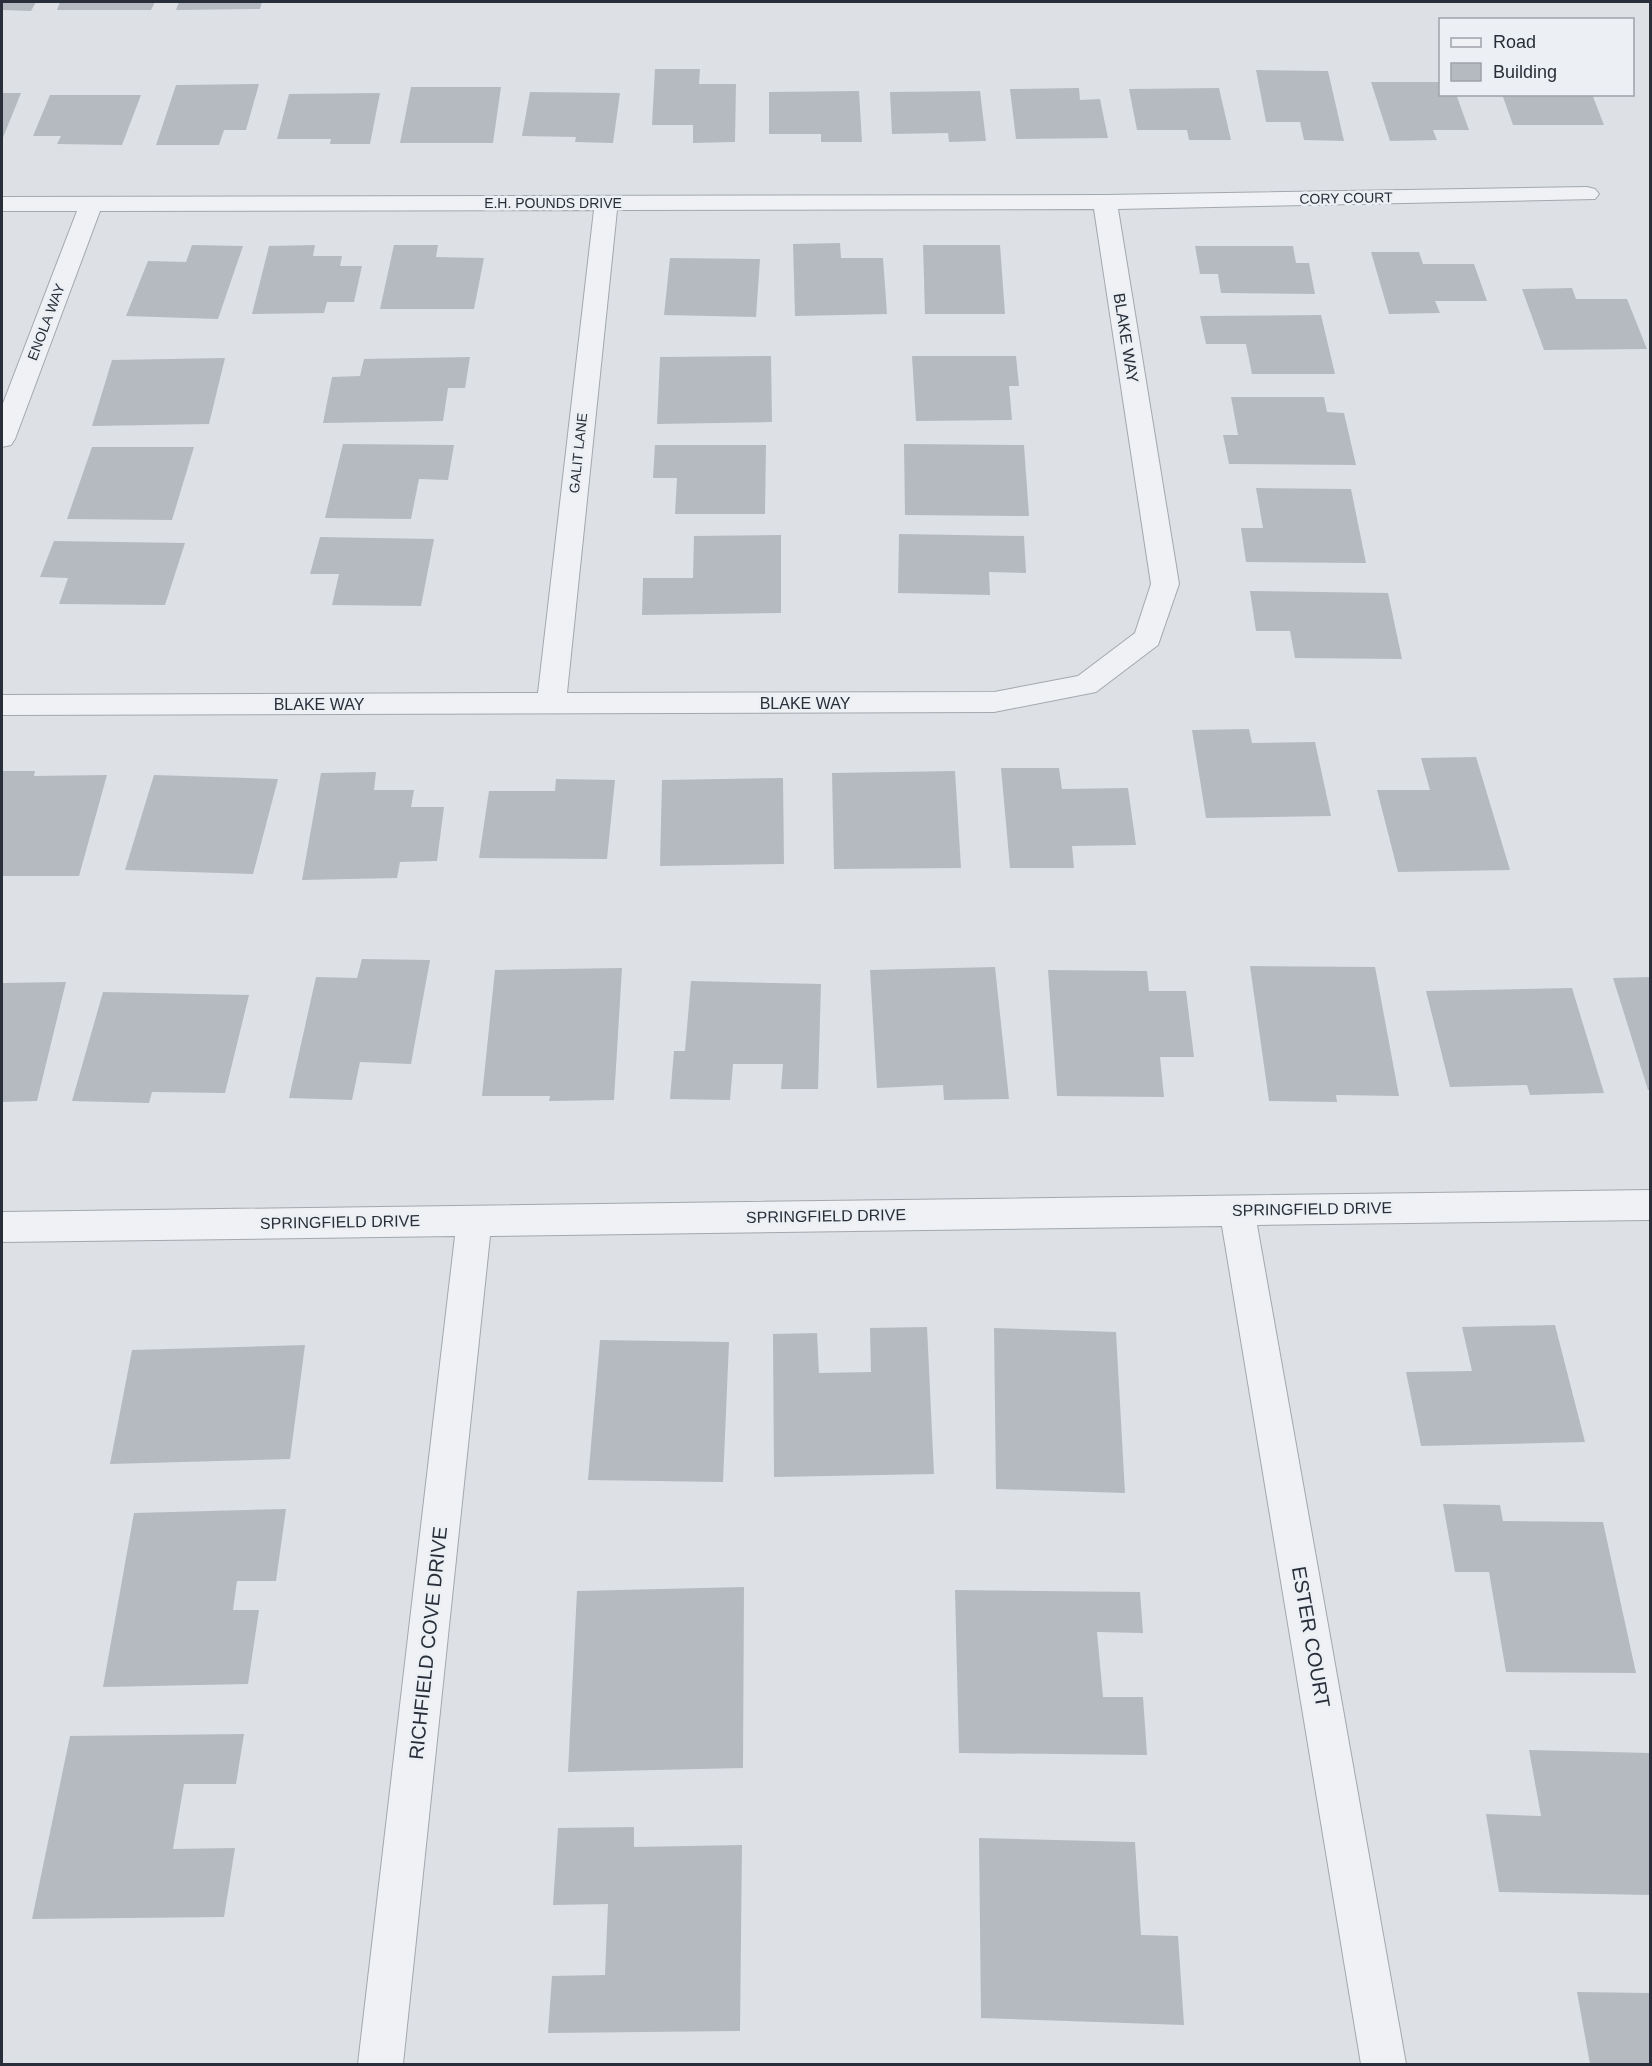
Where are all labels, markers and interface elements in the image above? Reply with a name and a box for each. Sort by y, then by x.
legend [1439,18,1634,96]
text: Road [1493,32,1536,52]
text: Building [1493,62,1557,82]
street label: CORY COURT [1299,189,1393,207]
street label: E.H. POUNDS DRIVE [484,195,622,211]
street label: ENOLA WAY [24,281,68,363]
street label: BLAKE WAY [1111,292,1142,384]
street label: GALIT LANE [566,412,590,494]
street label: BLAKE WAY [760,695,851,712]
street label: BLAKE WAY [274,696,365,713]
street label: SPRINGFIELD DRIVE [1232,1199,1392,1219]
street label: SPRINGFIELD DRIVE [746,1206,906,1226]
street label: SPRINGFIELD DRIVE [260,1212,420,1232]
street label: RICHFIELD COVE DRIVE [405,1525,451,1761]
street label: ESTER COURT [1288,1565,1334,1709]

